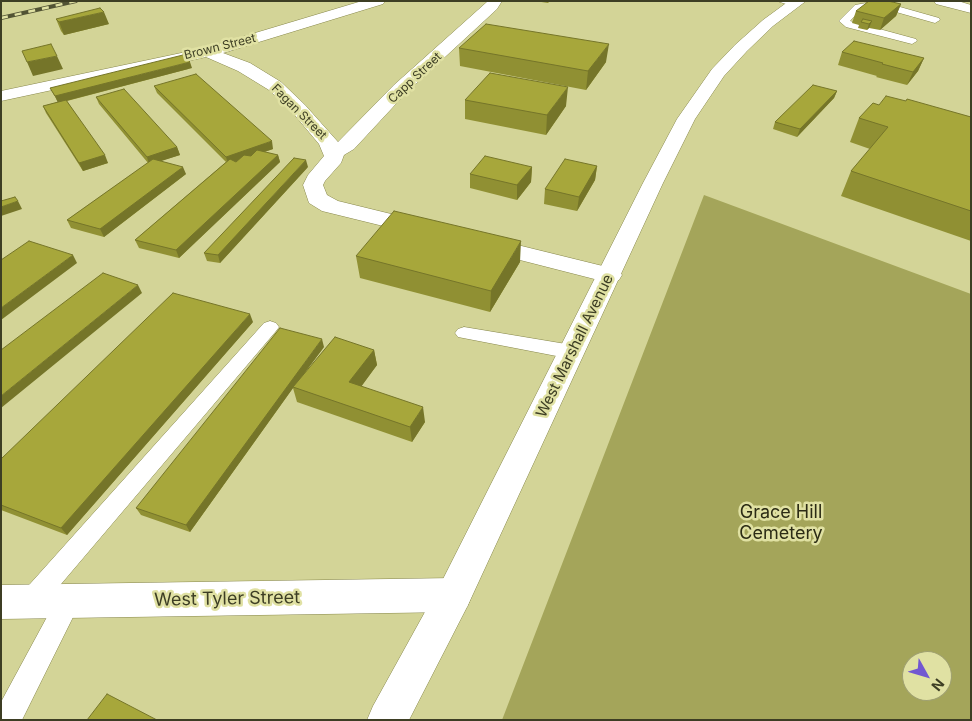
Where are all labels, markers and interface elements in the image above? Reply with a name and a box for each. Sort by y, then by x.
street label: Brown Street [183,31,257,63]
street label: Capp Street [385,50,445,106]
street label: Fagan Street [268,81,330,143]
street label: West Marshall Avenue [533,272,617,420]
park label: Grace Hill Cemetery [739,502,823,544]
street label: West Tyler Street [154,587,300,611]
north arrow [902,651,952,701]
text: N [928,676,948,695]

